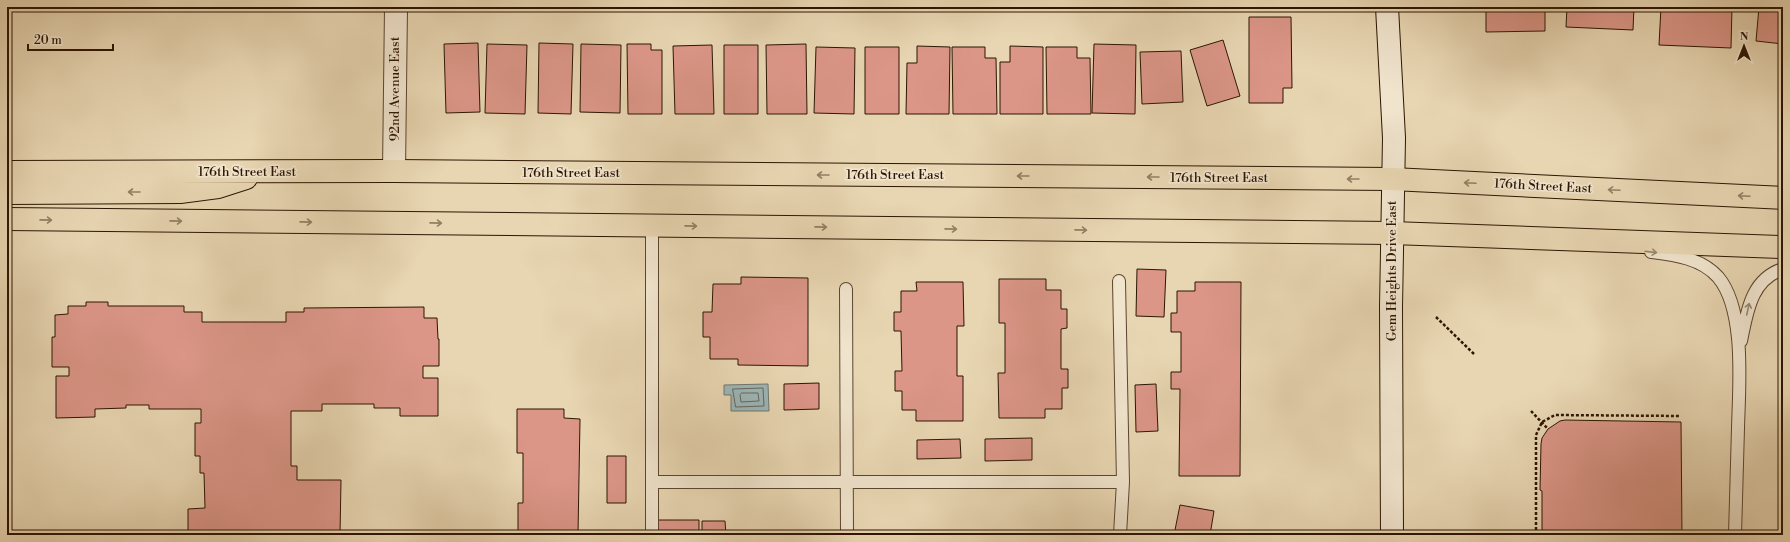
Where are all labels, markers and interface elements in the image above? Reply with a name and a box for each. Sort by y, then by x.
scale bar [28,26,113,52]
north arrow [1724,26,1764,66]
text: N [1740,30,1749,44]
text: 20 m [34,33,62,48]
street label: 92nd Avenue East [387,36,403,141]
street label: 176th Street East [198,164,296,180]
street label: 176th Street East [522,165,620,181]
street label: 176th Street East [846,167,944,183]
street label: 176th Street East [1170,170,1268,186]
one-way arrow [817,171,830,179]
one-way arrow [1017,172,1030,180]
one-way arrow [1147,173,1160,181]
one-way arrow [1347,175,1360,183]
street label: 176th Street East [1494,175,1593,197]
one-way arrow [1464,179,1477,187]
one-way arrow [1608,186,1621,193]
one-way arrow [128,188,141,196]
one-way arrow [1738,192,1751,200]
street label: Gem Heights Drive East [1384,200,1400,341]
one-way arrow [39,216,52,224]
one-way arrow [169,217,182,225]
one-way arrow [299,218,312,226]
one-way arrow [429,220,442,227]
one-way arrow [684,222,697,230]
one-way arrow [814,223,827,231]
one-way arrow [944,225,957,232]
one-way arrow [1074,226,1087,234]
one-way arrow [1644,248,1657,256]
one-way arrow [1744,303,1752,316]

